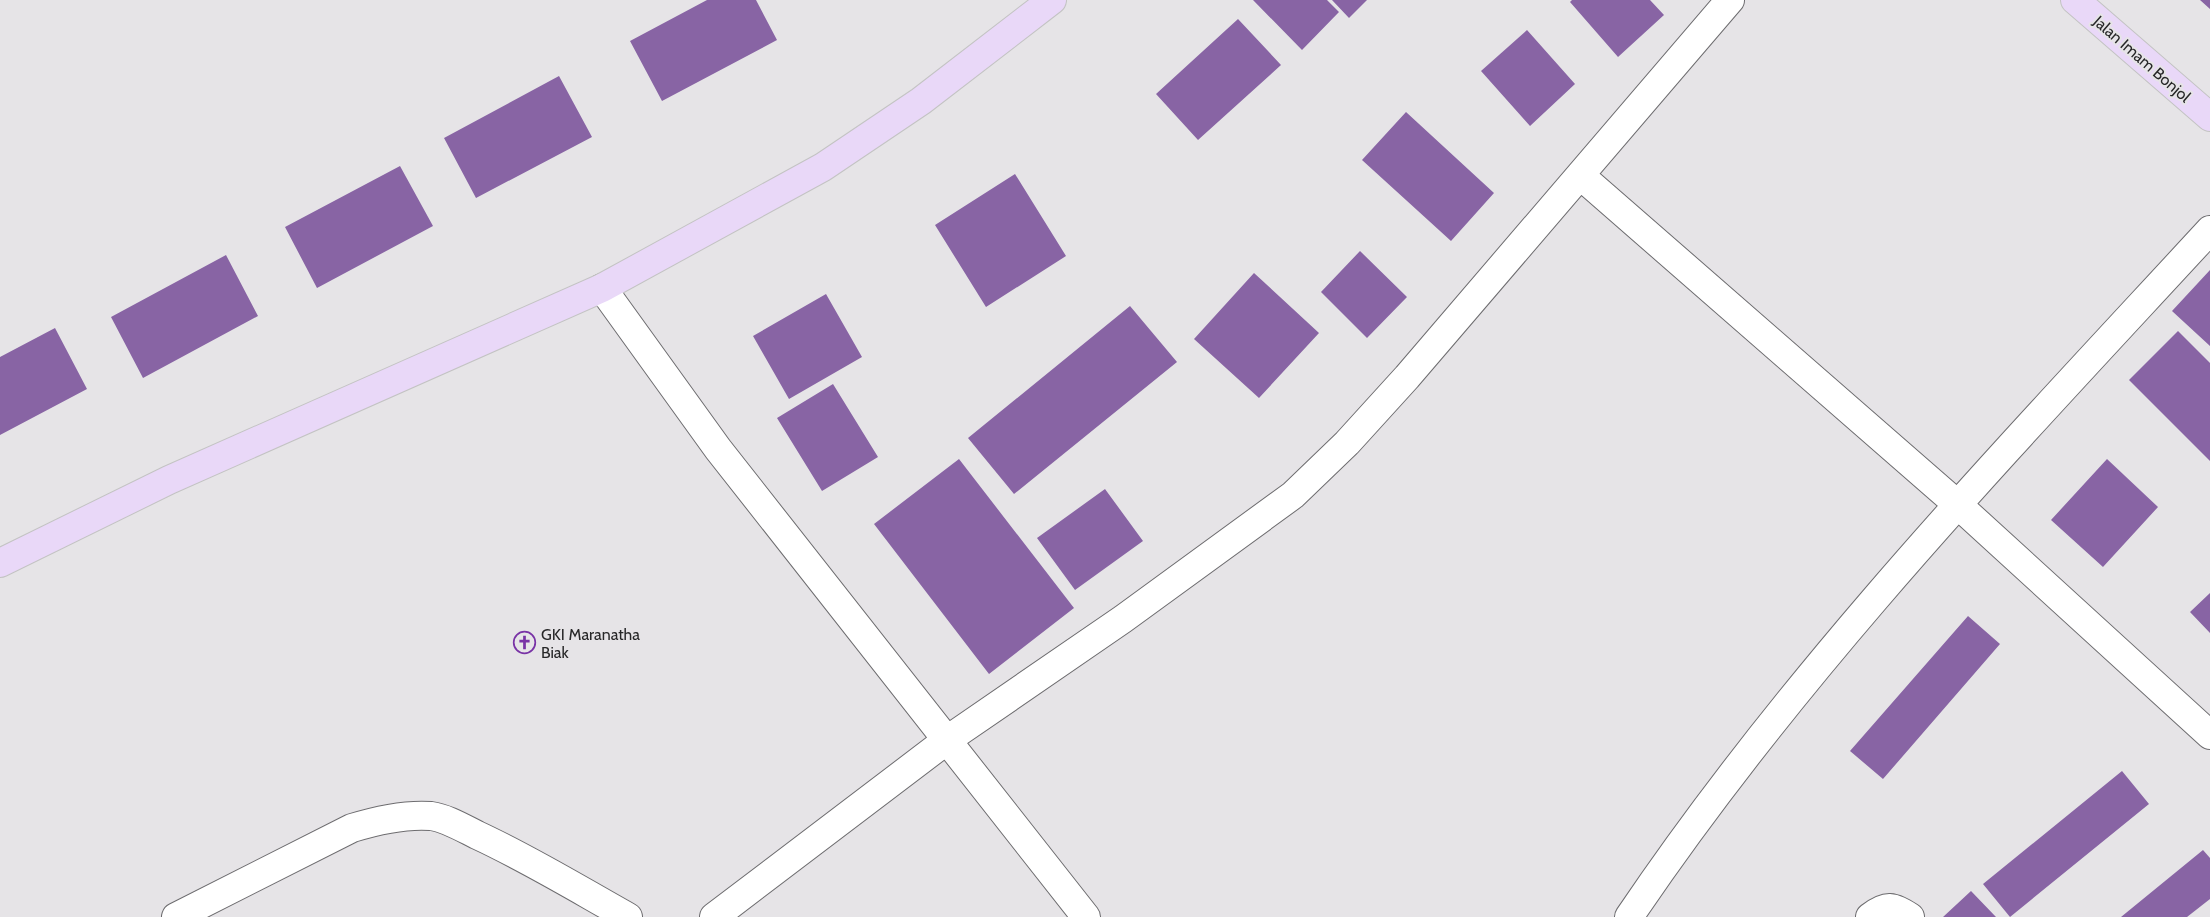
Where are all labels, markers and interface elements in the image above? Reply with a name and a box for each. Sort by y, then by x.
street label: Jalan Imam Bonjol [2089,11,2194,106]
place label: GKI Maranatha Biak [541,625,640,662]
church icon: GKI Maranatha Biak [513,631,537,655]

